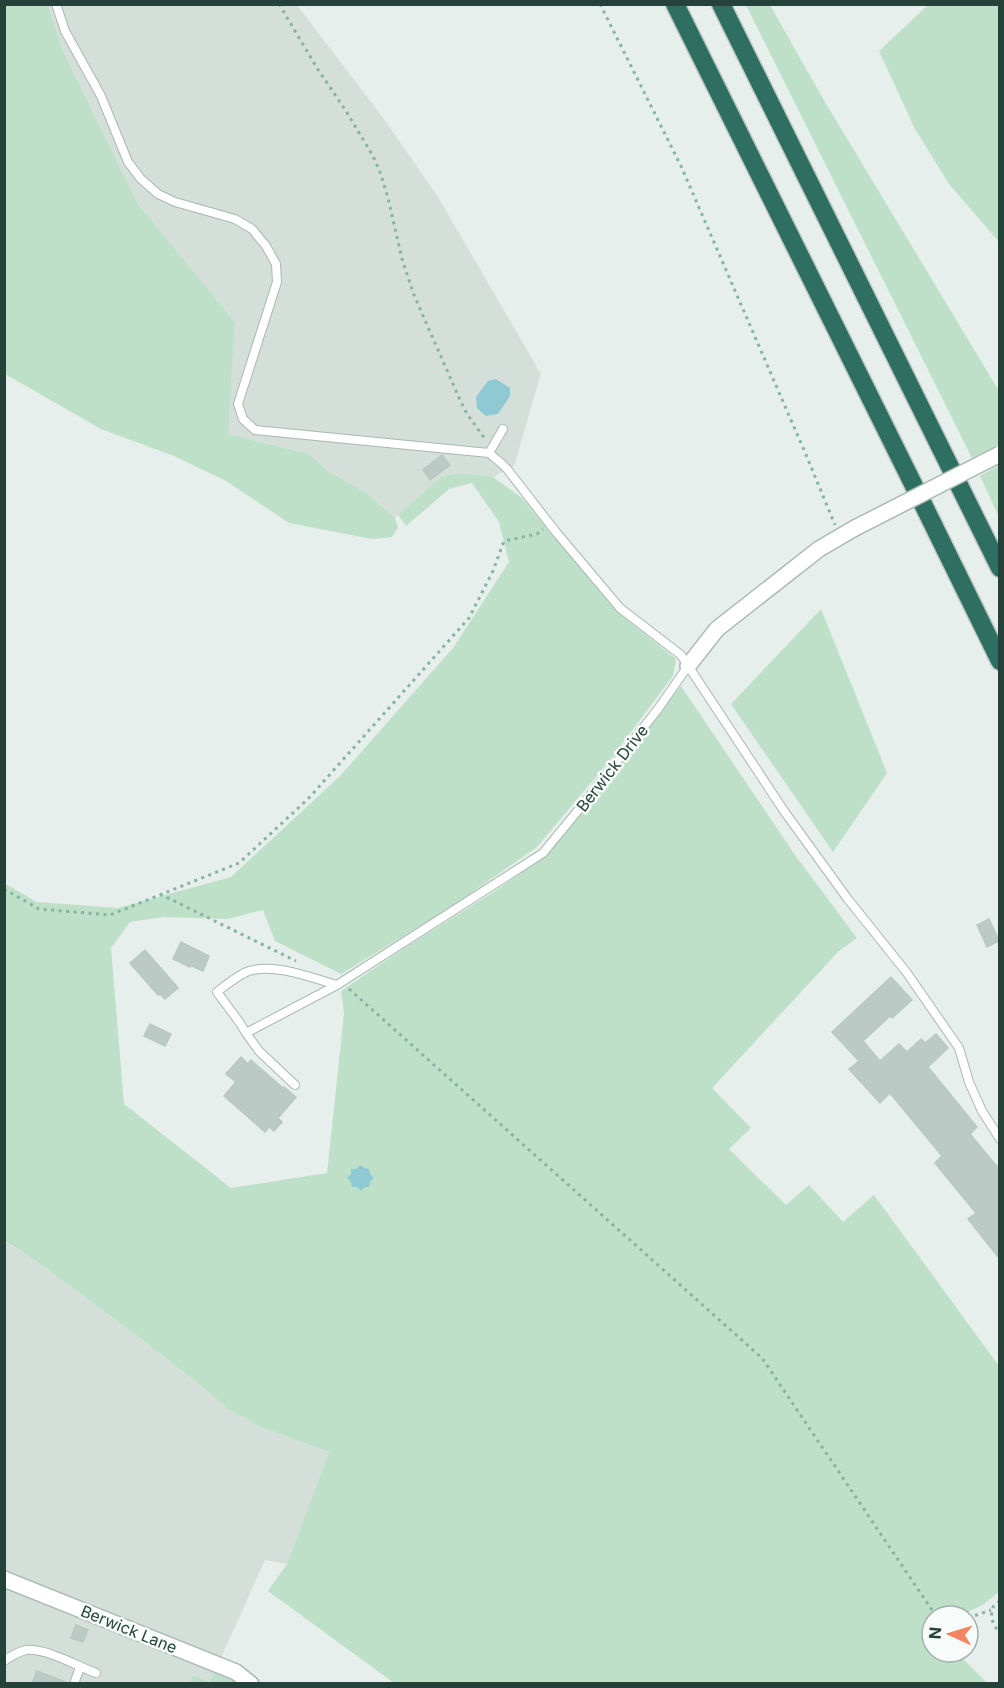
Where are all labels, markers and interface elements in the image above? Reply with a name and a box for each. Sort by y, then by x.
street label: Berwick Drive [572,720,652,816]
street label: Berwick Lane [78,1601,180,1657]
north arrow [920,1604,980,1664]
text: N [925,1626,945,1640]

